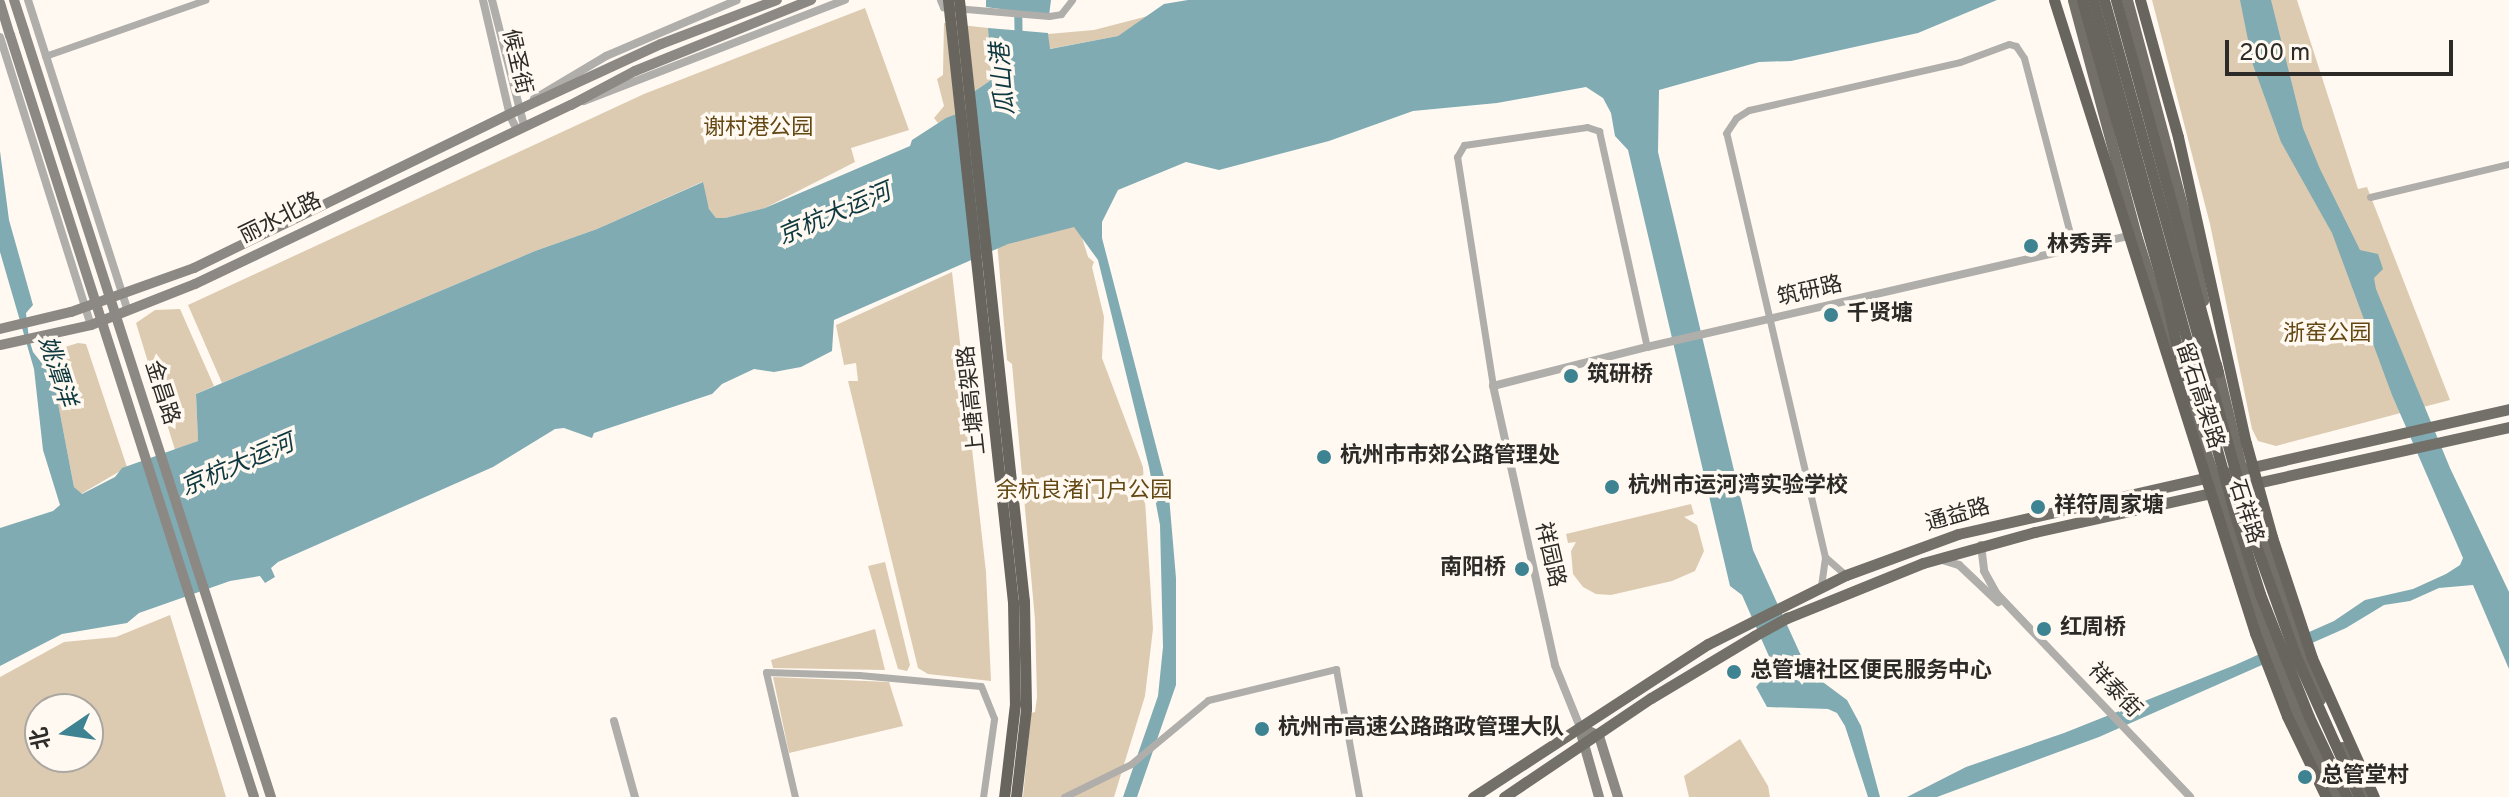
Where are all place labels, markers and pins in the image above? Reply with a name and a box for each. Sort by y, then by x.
place label: 林秀弄 [2047,233,2113,259]
marker: 林秀弄 [2022,237,2040,255]
place label: 千贤塘 [1847,302,1913,328]
marker: 千贤塘 [1822,306,1840,324]
place label: 筑研桥 [1587,363,1653,389]
marker: 筑研桥 [1562,367,1580,385]
place label: 杭州市市郊公路管理处 [1340,444,1560,470]
marker: 杭州市市郊公路管理处 [1315,448,1333,466]
place label: 杭州市运河湾实验学校 [1628,474,1848,500]
marker: 杭州市运河湾实验学校 [1603,478,1621,496]
place label: 祥符周家塘 [2054,494,2164,520]
marker: 祥符周家塘 [2029,498,2047,516]
place label: 南阳桥 [1440,556,1506,582]
marker: 南阳桥 [1513,560,1531,578]
place label: 红周桥 [2060,616,2126,642]
marker: 红周桥 [2035,620,2053,638]
place label: 总管塘社区便民服务中心 [1750,659,1992,685]
marker: 总管塘社区便民服务中心 [1725,663,1743,681]
place label: 杭州市高速公路路政管理大队 [1278,716,1564,742]
marker: 杭州市高速公路路政管理大队 [1253,720,1271,738]
place label: 总管堂村 [2321,764,2409,790]
marker: 总管堂村 [2296,768,2314,786]

